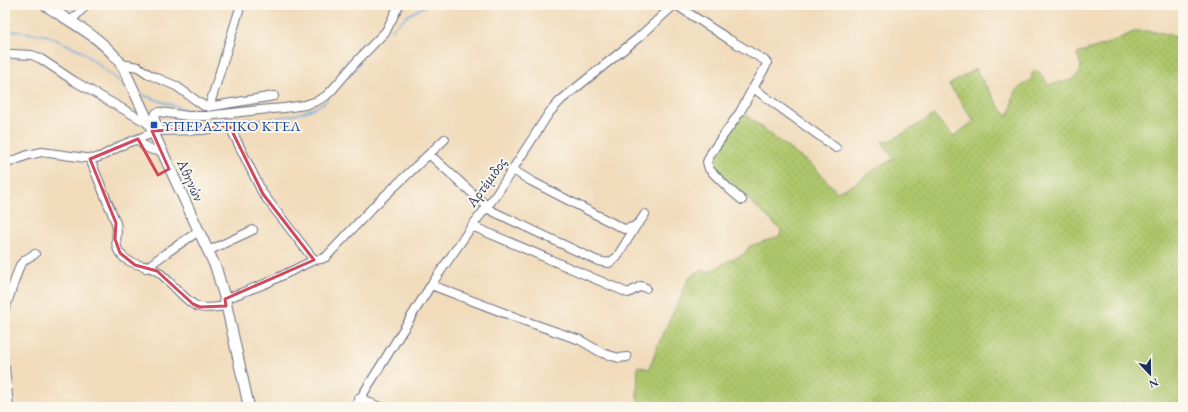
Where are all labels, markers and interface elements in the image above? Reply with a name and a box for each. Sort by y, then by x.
place label: ΥΠΕΡΑΣΤΙΚΟ ΚΤΕΛ [162,116,301,135]
marker: ΥΠΕΡΑΣΤΙΚΟ ΚΤΕΛ [149,120,159,130]
street label: Αρτέμιδος [461,153,510,211]
street label: Αθηνών [173,155,209,204]
north arrow [1130,354,1170,394]
text: N [1147,375,1160,391]

